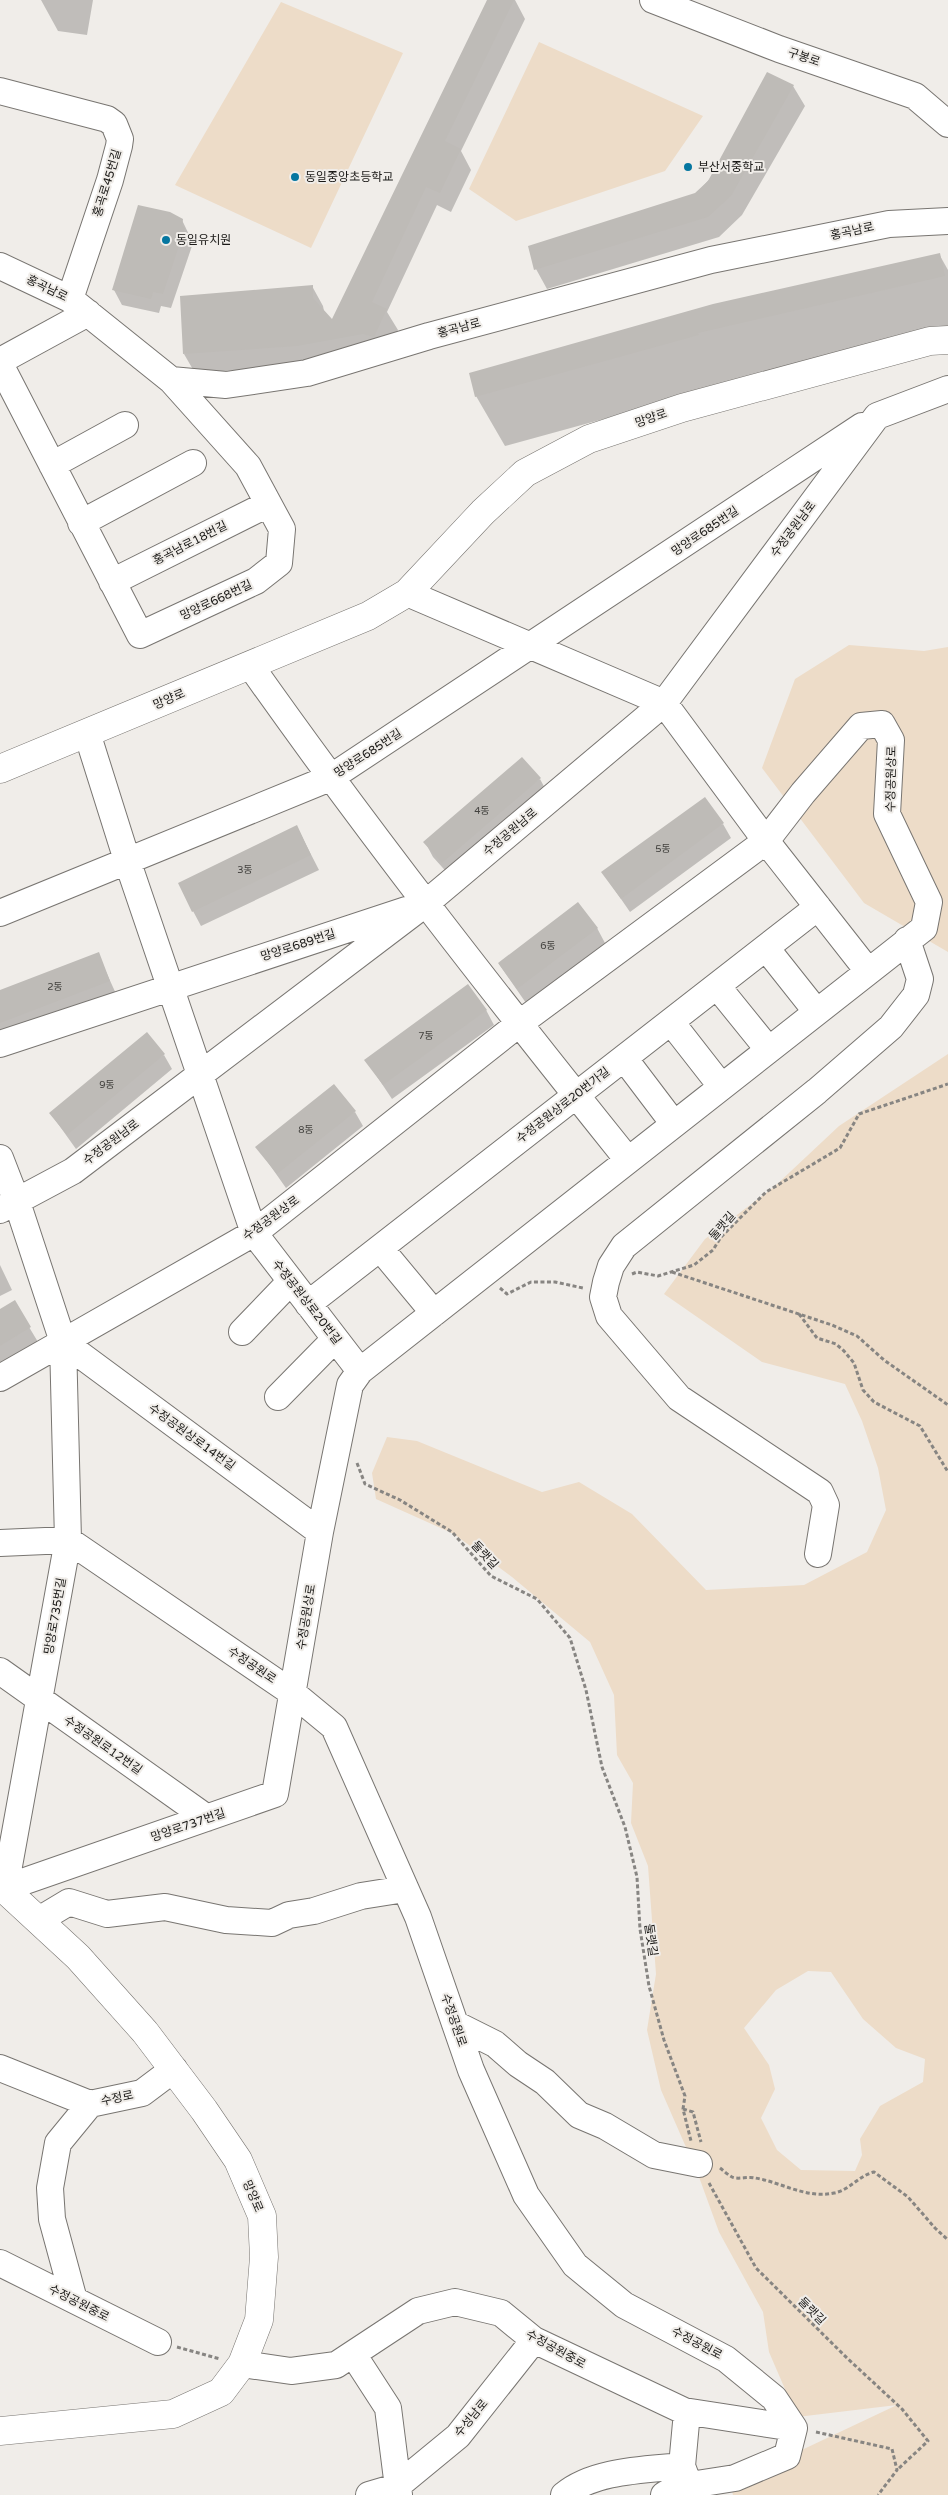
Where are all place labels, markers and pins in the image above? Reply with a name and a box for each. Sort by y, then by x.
place label: 부산서중학교 [698,160,764,174]
marker: 부산서중학교 [682,161,694,173]
place label: 동일중앙초등학교 [305,170,393,184]
marker: 동일중앙초등학교 [289,171,301,183]
place label: 동일유치원 [176,233,231,247]
marker: 동일유치원 [160,234,172,246]

